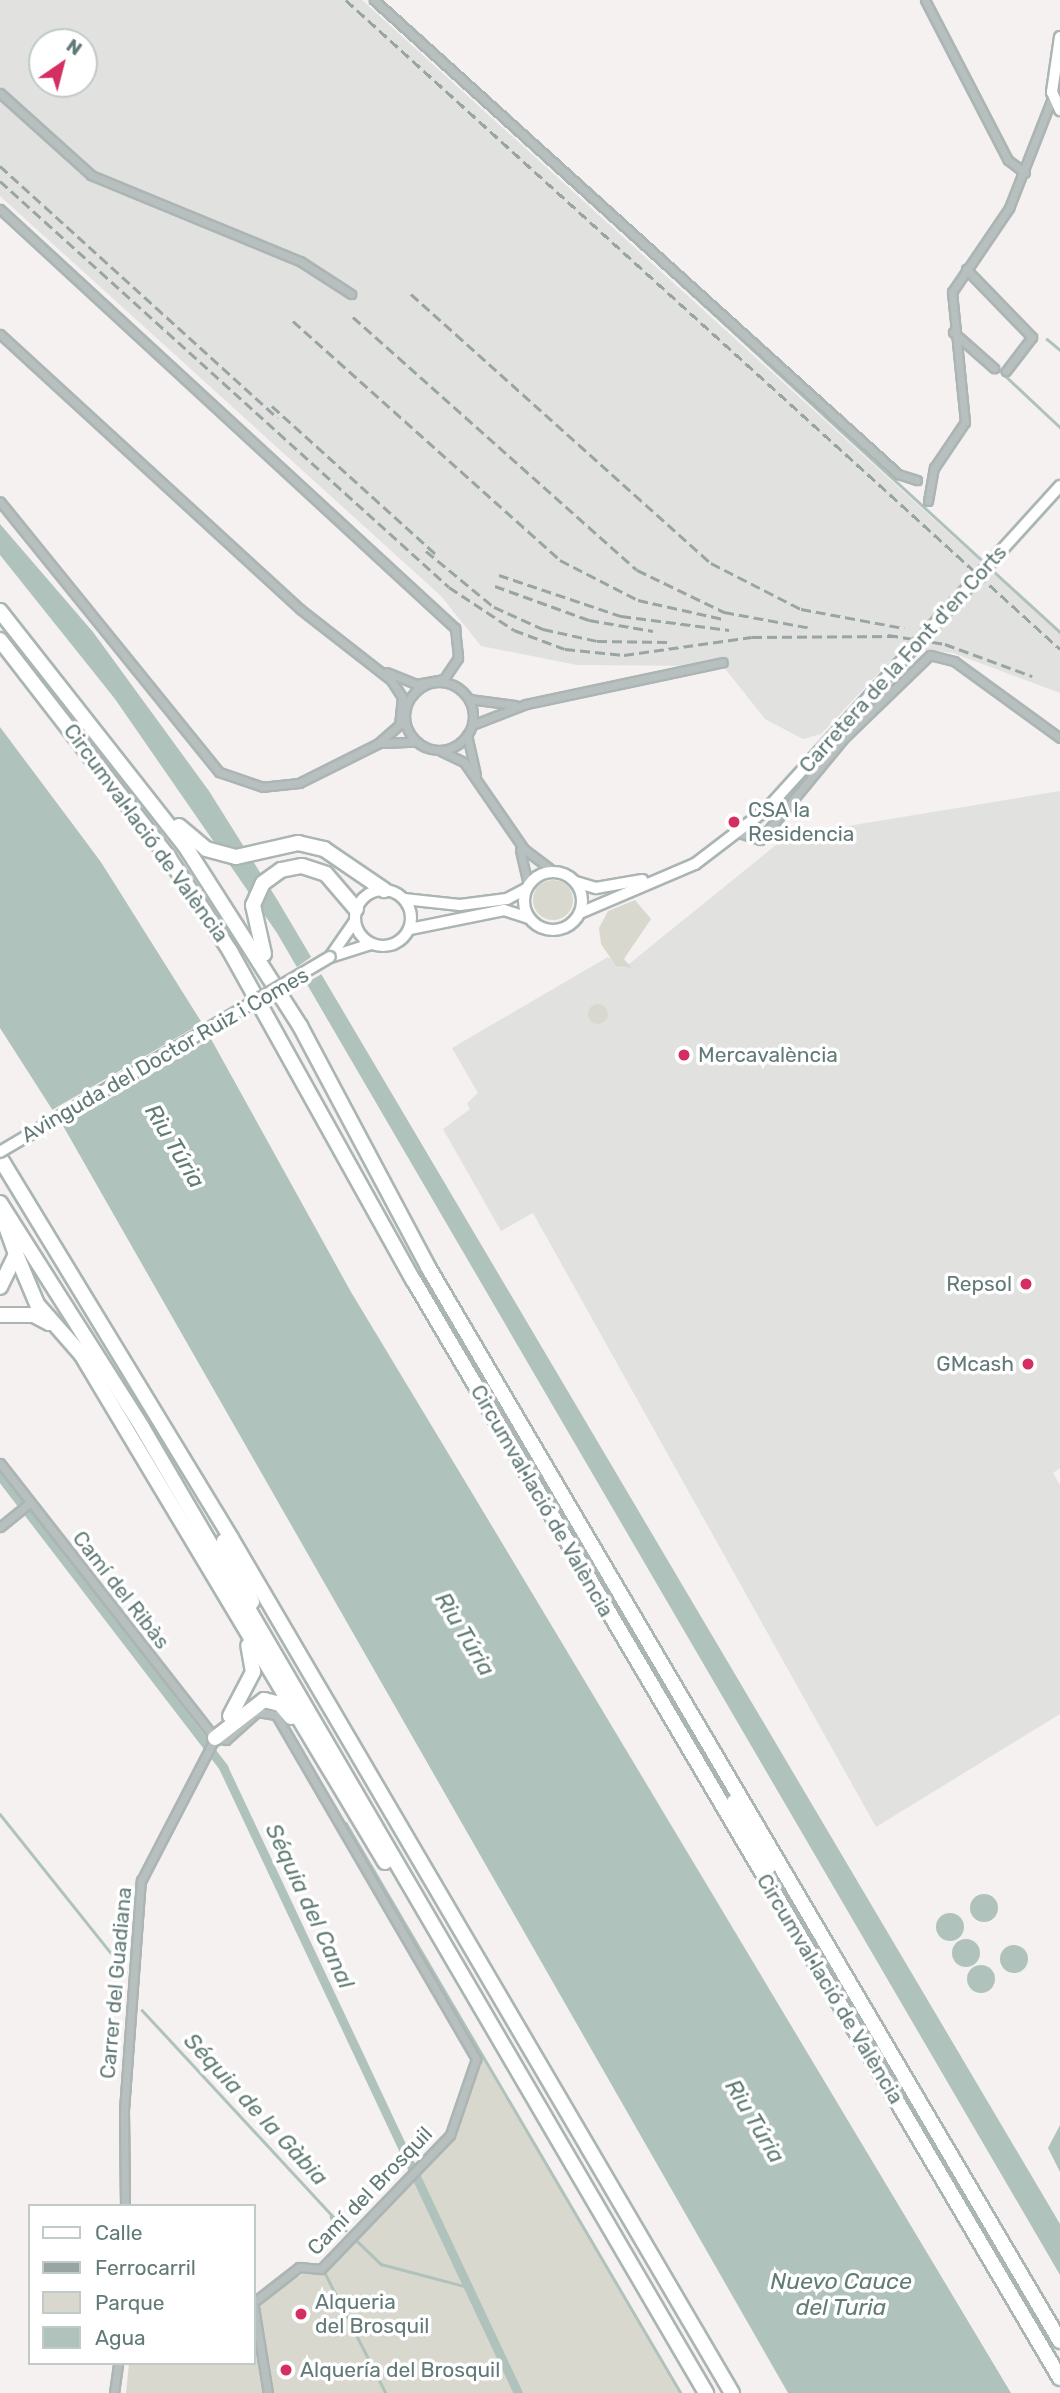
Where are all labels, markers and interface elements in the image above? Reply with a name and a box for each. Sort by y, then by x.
north arrow [28,28,98,98]
text: N [62,34,86,60]
street label: Carretera de la Font d'en Corts [794,540,1012,778]
street label: Circumval·lació de València [58,719,234,947]
place label: CSA la Residencia [748,797,854,847]
marker: CSA la Residencia [726,814,742,830]
street label: Avinguda del Doctor Ruiz i Comes [17,962,313,1148]
place label: Mercavalència [698,1042,838,1068]
marker: Mercavalència [676,1047,692,1063]
water label: Riu Túria [139,1099,211,1193]
place label: Repsol [946,1271,1012,1297]
marker: Repsol [1018,1276,1034,1292]
place label: GMcash [936,1351,1014,1377]
marker: GMcash [1020,1356,1036,1372]
street label: Circumval·lació de València [465,1380,619,1622]
street label: Camí del Ribàs [67,1526,175,1654]
water label: Riu Túria [429,1587,501,1681]
water label: Séquia del Canal [260,1819,360,1993]
street label: Circumval·lació de València [751,1869,909,2109]
street label: Carrer del Guadiana [95,1886,137,2080]
water label: Séquia de la Gàbia [178,2027,334,2191]
water label: Riu Túria [719,2074,791,2168]
street label: Camí del Brosquil [302,2122,438,2260]
legend [28,2204,256,2365]
text: Calle [95,2220,143,2245]
text: Ferrocarril [95,2255,196,2280]
water label: Nuevo Cauce del Turia [770,2267,912,2321]
place label: Alqueria del Brosquil [315,2289,429,2339]
text: Parque [95,2290,165,2315]
marker: Alqueria del Brosquil [293,2306,309,2322]
text: Agua [95,2325,146,2350]
place label: Alquería del Brosquil [300,2357,500,2383]
marker: Alquería del Brosquil [278,2362,294,2378]

